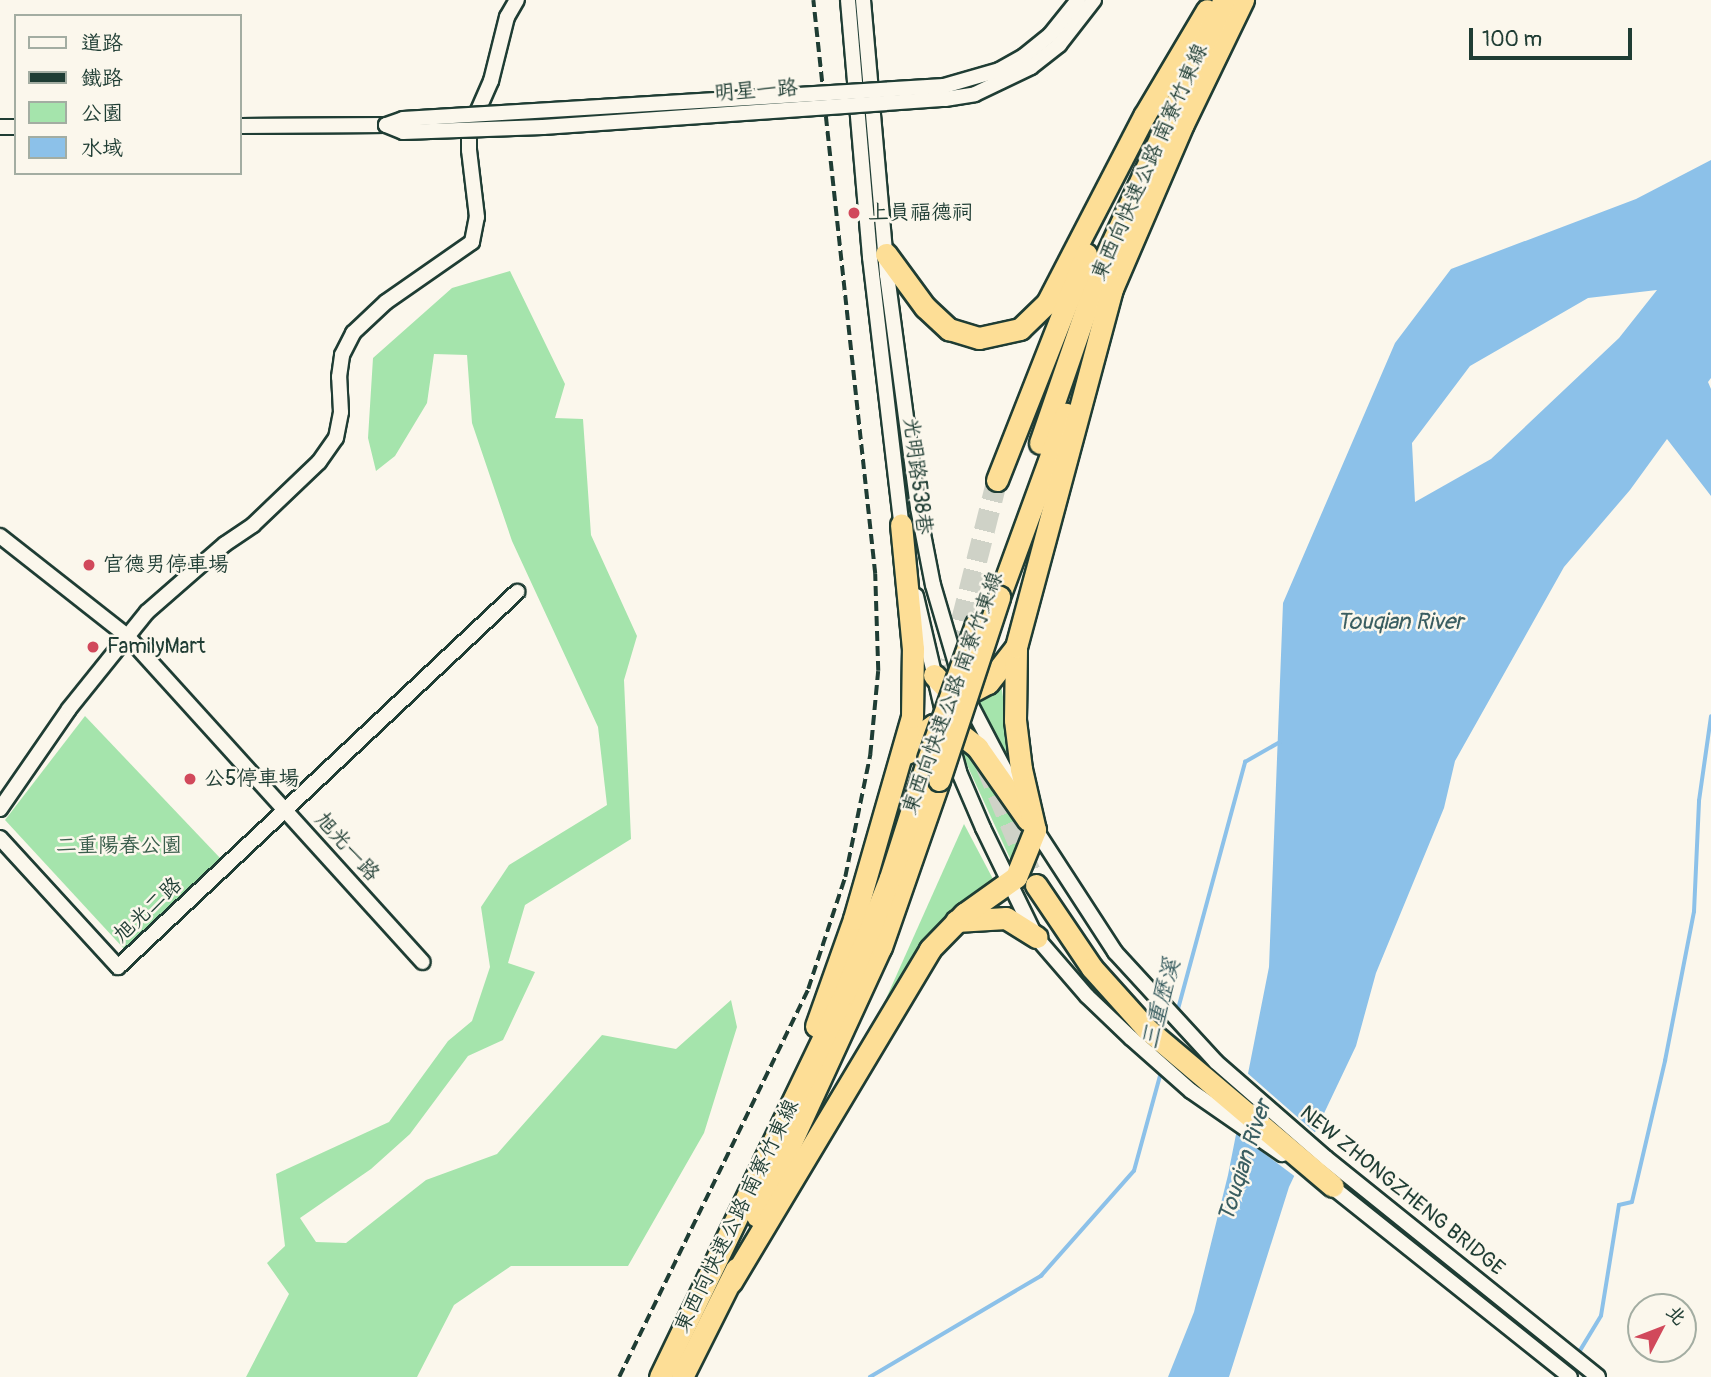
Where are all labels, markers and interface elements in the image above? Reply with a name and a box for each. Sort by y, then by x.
legend [14,14,242,175]
scale bar [1473,14,1636,58]
text: 100 m [1482,26,1542,53]
text: 道路 [81,30,123,57]
street label: 東西向快速公路 南寮竹東線 [1086,40,1214,284]
text: 鐵路 [81,65,123,92]
street label: 明星一路 [713,76,799,106]
text: 公園 [81,100,123,127]
text: 水域 [81,135,123,162]
place label: 上員福德祠 [868,200,973,226]
marker: 上員福德祠 [846,205,862,221]
street label: 光明路538巷 [897,416,937,536]
place label: 官德男停車場 [103,552,229,578]
marker: 官德男停車場 [81,557,97,573]
street label: 東西向快速公路 南寮竹東線 [897,568,1009,818]
water label: Touqian River [1337,608,1463,636]
place label: FamilyMart [107,634,205,660]
marker: FamilyMart [85,639,101,655]
place label: 公5停車場 [204,766,299,792]
marker: 公5停車場 [182,771,198,787]
street label: 旭光一路 [310,807,384,887]
park label: 二重陽春公園 [56,833,182,859]
street label: 旭光二路 [109,872,187,948]
water label: 三重歷溪 [1136,956,1186,1052]
street label: 東西向快速公路 南寮竹東線 [669,1095,805,1337]
water label: Touqian River [1212,1097,1278,1225]
street label: NEW ZHONGZHENG BRIDGE [1294,1101,1510,1281]
north arrow [1627,1293,1697,1363]
text: 北 [1661,1300,1691,1330]

